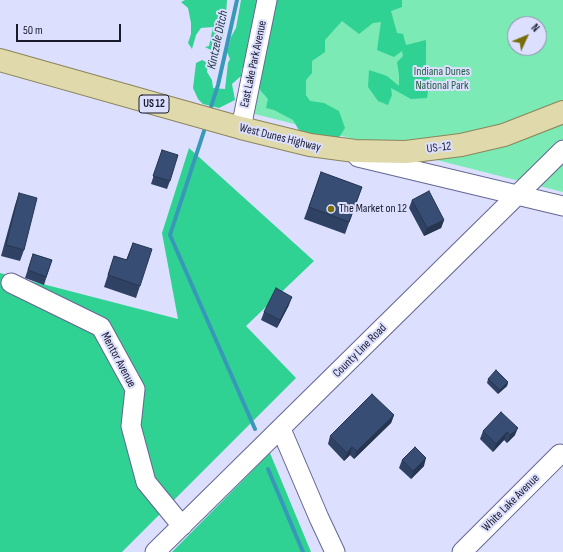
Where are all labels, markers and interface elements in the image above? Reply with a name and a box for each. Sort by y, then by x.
water label: Kintzele Ditch [204,9,232,71]
scale bar [18,16,123,42]
north arrow [507,16,547,56]
street label: East Lake Park Avenue [238,19,270,109]
text: N [529,21,542,35]
text: 50 m [23,23,43,38]
park label: Indiana Dunes National Park [414,65,470,93]
road number: US 12 [139,95,169,113]
street label: West Dunes Highway [238,121,322,155]
street label: US-12 [426,139,452,157]
place label: The Market on 12 [339,202,407,216]
marker: The Market on 12 [326,204,336,214]
street label: County Line Road [330,321,390,381]
street label: Mentor Avenue [97,330,139,390]
street label: White Lake Avenue [479,471,543,535]

